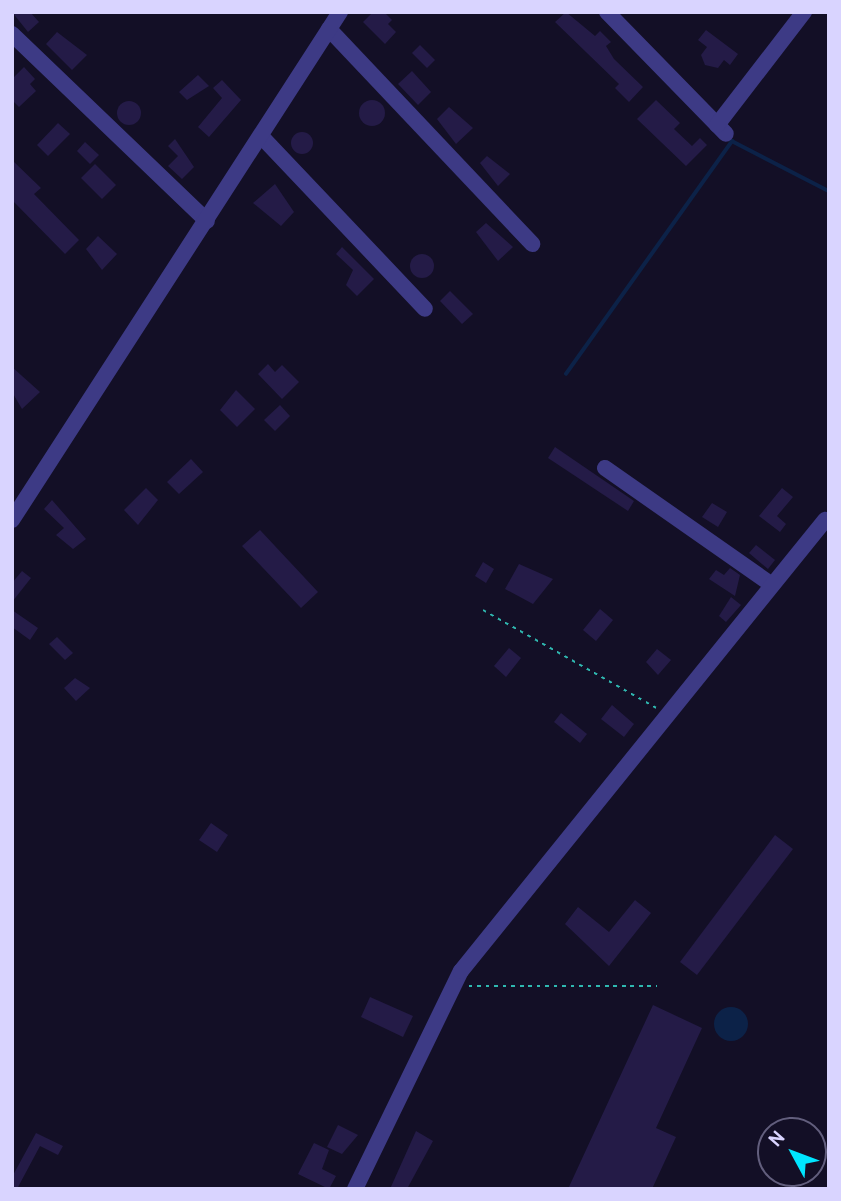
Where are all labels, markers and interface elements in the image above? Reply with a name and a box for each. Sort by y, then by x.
north arrow [757,1117,827,1187]
text: N [764,1127,791,1153]

